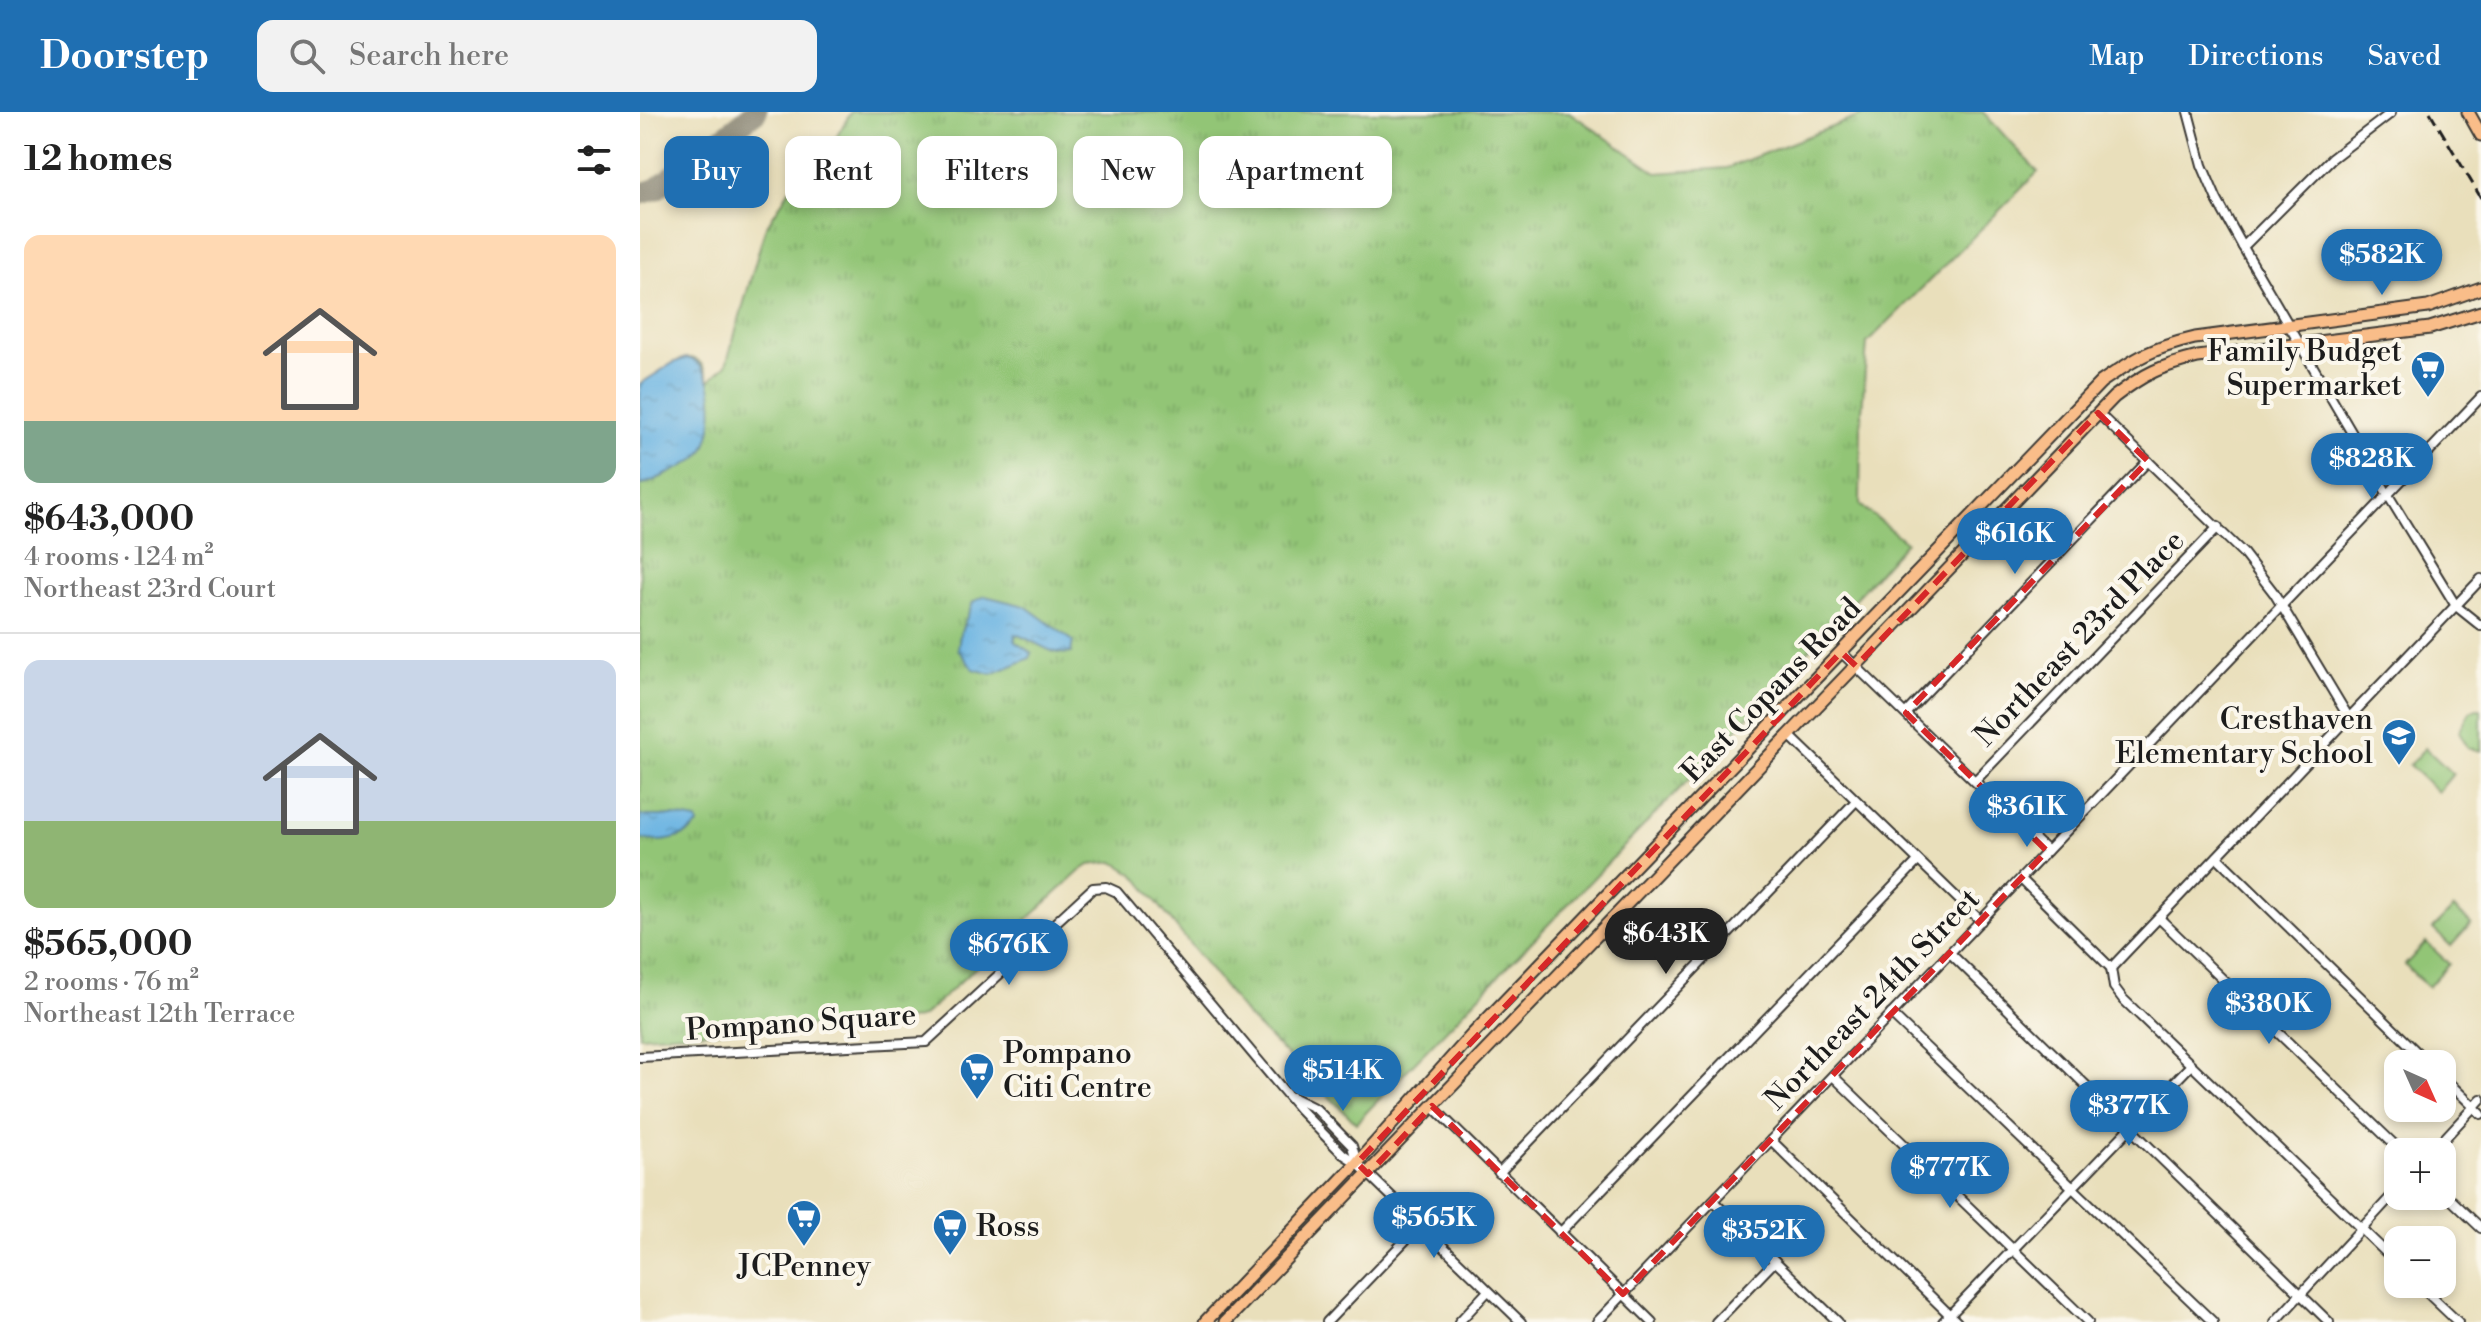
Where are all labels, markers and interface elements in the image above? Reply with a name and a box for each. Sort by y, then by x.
search box [257,20,817,92]
text: Doorstep [40,33,209,80]
icon: search [285,34,329,78]
text: Search here [349,37,509,75]
text: Map [2089,39,2144,74]
text: Directions [2188,39,2323,74]
text: Saved [2367,39,2441,74]
chip: Buy [664,136,769,208]
chip: Rent [785,136,901,208]
chip: Filters [917,136,1057,208]
chip: New [1073,136,1183,208]
chip: Apartment [1199,136,1392,208]
icon: filters [572,138,616,182]
text: 12 homes [24,139,173,181]
pin: $582K [2326,229,2438,297]
text: $582K [2339,239,2425,271]
icon: home [248,287,392,431]
place label: Family Budget Supermarket [2207,333,2402,405]
supermarket icon: Family Budget Supermarket [2409,349,2447,399]
pin: $828K [2316,433,2428,501]
text: $828K [2329,443,2415,475]
text: $643,000 [24,499,194,541]
pin: $616K [1959,508,2071,576]
text: $616K [1975,518,2055,550]
street label: Northeast 23rd Place [1967,522,2193,755]
text: 4 rooms · 124 m² [24,541,214,573]
text: Northeast 23rd Court [24,573,276,605]
street label: East Copans Road [1674,590,1870,791]
place label: Cresthaven Elementary School [2115,701,2373,773]
icon: home [248,712,392,856]
school or university icon: Cresthaven Elementary School [2380,717,2418,767]
pin: $361K [1971,781,2083,849]
text: $361K [1987,791,2067,823]
street label: Northeast 24th Street [1757,881,1989,1119]
pin: $643K [1610,908,1722,976]
text: $643K [1623,918,1709,950]
pin: $676K [953,919,1065,987]
text: $565,000 [24,924,192,966]
text: $676K [968,929,1050,961]
text: 2 rooms · 76 m² [24,966,199,998]
pin: $380K [2213,978,2325,1046]
text: $380K [2225,988,2313,1020]
street label: Pompano Square [685,996,918,1050]
text: Northeast 12th Terrace [24,998,295,1030]
place label: Pompano Citi Centre [1003,1035,1152,1107]
pin: $514K [1287,1045,1399,1113]
north arrow [2384,1050,2456,1122]
map controls [2384,1050,2456,1298]
supermarket icon: Pompano Citi Centre [958,1051,996,1101]
text: $514K [1302,1055,1384,1087]
pin: $377K [2073,1080,2185,1148]
text: $377K [2088,1090,2170,1122]
button: + [2384,1138,2456,1210]
pin: $777K [1894,1142,2006,1210]
text: $777K [1909,1152,1991,1184]
pin: $565K [1378,1192,1490,1260]
supermarket icon: JCPenney [785,1198,823,1248]
text: $565K [1391,1202,1477,1234]
pin: $352K [1708,1205,1820,1273]
supermarket icon: Ross [931,1207,969,1257]
place label: Ross [976,1208,1040,1246]
text: $352K [1722,1215,1806,1247]
button: − [2384,1226,2456,1298]
place label: JCPenney [736,1248,871,1286]

